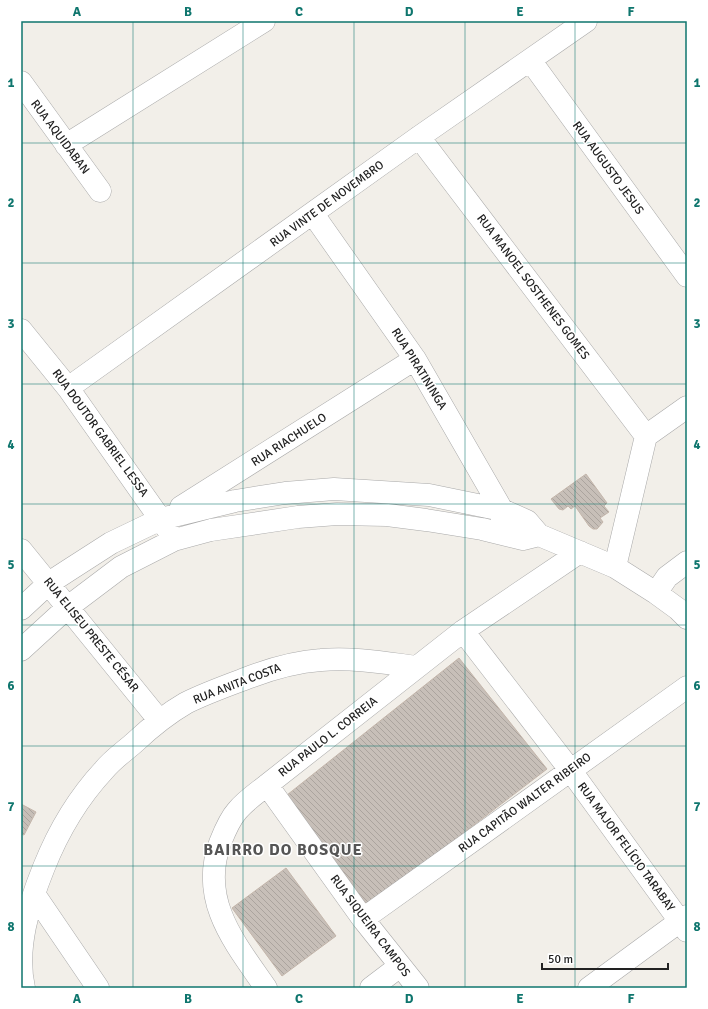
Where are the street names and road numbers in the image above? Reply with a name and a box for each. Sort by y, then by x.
street label: RUA AQUIDABAN [27,97,93,177]
street label: RUA AUGUSTO JESUS [569,118,647,218]
street label: RUA VINTE DE NOVEMBRO [267,157,387,250]
street label: RUA MANOEL SOSTHENES GOMES [473,211,593,363]
street label: RUA PIRATININGA [388,325,450,413]
street label: RUA DOUTOR GABRIEL LESSA [49,366,152,500]
street label: RUA RIACHUELO [249,410,330,470]
street label: RUA ELISEU PRESTE CÉSAR [40,575,142,695]
street label: RUA ANITA COSTA [191,660,284,708]
street label: RUA PAULO L. CORREIA [275,693,381,780]
street label: RUA CAPITÃO WALTER RIBEIRO [456,750,594,856]
street label: RUA MAJOR FELÍCIO TARABAY [574,779,678,915]
street label: RUA SIQUEIRA CAMPOS [327,872,413,980]

